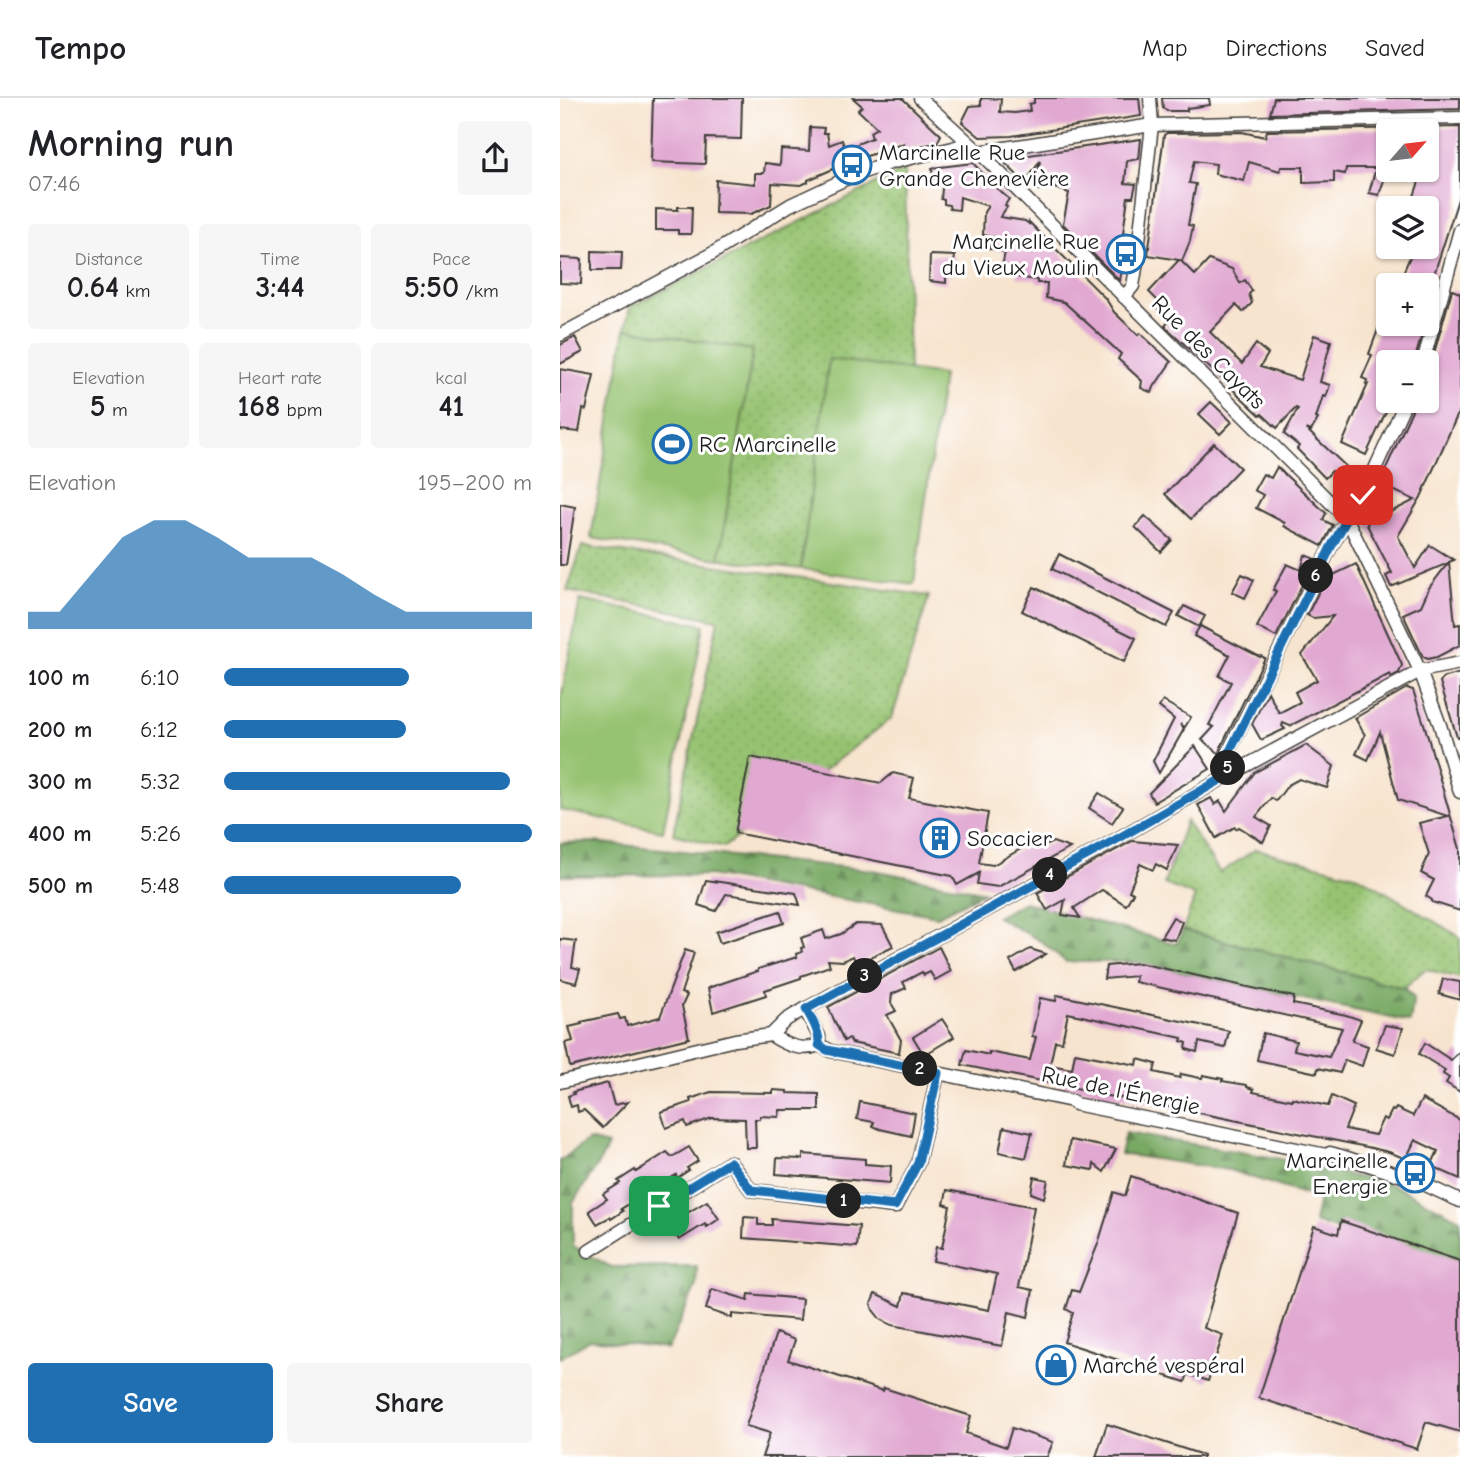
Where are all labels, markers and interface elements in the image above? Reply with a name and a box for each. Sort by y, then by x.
text: Tempo [35,29,126,67]
text: Map [1142,34,1188,62]
text: Directions [1226,34,1327,62]
text: Saved [1365,34,1425,62]
north arrow [1376,119,1438,182]
map controls [1376,119,1439,413]
button: share [458,121,532,195]
text: Morning run [28,122,234,166]
place label: Marcinelle Rue Grande Chenevière [879,139,1069,192]
bus stop icon: Marcinelle Rue Grande Chenevière [831,144,873,186]
text: 07:46 [28,170,81,197]
button: layers [1376,196,1439,259]
place label: Marcinelle Rue du Vieux Moulin [942,228,1099,281]
bus stop icon: Marcinelle Rue du Vieux Moulin [1105,233,1147,275]
text: Distance [75,248,143,270]
text: Time [260,248,300,270]
text: Pace [432,248,470,270]
text: 0.64 [67,270,119,305]
text: 3:44 [255,270,305,305]
text: 5:50 [404,270,459,305]
button: + [1376,273,1439,336]
text: km [119,280,150,302]
text: /km [459,280,499,302]
street label: Rue des Cayats [1146,290,1271,415]
button: − [1376,350,1439,413]
text: Elevation [72,367,145,389]
text: Heart rate [238,367,322,389]
text: kcal [435,367,467,389]
text: 5 [90,389,106,424]
text: 168 [237,389,280,424]
text: 41 [438,389,464,424]
text: m [106,399,128,421]
text: bpm [280,399,323,421]
sports icon: RC Marcinelle [651,423,693,465]
place label: RC Marcinelle [699,431,836,458]
pin [1333,465,1393,525]
text: Elevation [28,469,116,496]
text: 195–200 m [418,469,532,496]
icon: check [1344,476,1382,514]
pin: 6 [1298,559,1334,594]
text: 6 [1311,564,1320,586]
text: 100 m [28,664,90,691]
text: 6:10 [140,664,180,691]
text: 200 m [28,716,92,743]
text: 6:12 [140,716,178,743]
pin: 5 [1210,750,1246,786]
text: 5 [1222,756,1233,778]
text: 300 m [28,768,92,795]
text: 5:32 [140,768,180,795]
building icon: Socacier [919,817,961,859]
text: 400 m [28,820,92,847]
text: 5:26 [140,820,181,847]
place label: Socacier [967,825,1053,852]
pin: 4 [1032,858,1068,892]
text: 4 [1045,863,1054,885]
text: 500 m [28,872,93,899]
text: 5:48 [140,872,180,899]
pin: 3 [848,958,882,994]
text: 3 [860,964,869,986]
pin: 2 [902,1052,938,1086]
text: 2 [915,1057,924,1079]
street label: Rue de l'Énergie [1039,1061,1202,1120]
place label: Marcinelle Energie [1286,1147,1388,1200]
bus stop icon: Marcinelle Energie [1394,1152,1436,1194]
pin [629,1176,689,1236]
pin: 1 [826,1184,862,1218]
icon: arrive [640,1187,678,1225]
text: 1 [840,1189,847,1211]
shop icon: Marché vespéral [1035,1344,1077,1386]
place label: Marché vespéral [1083,1352,1245,1379]
button: Save [28,1363,273,1443]
button: Share [287,1363,532,1443]

